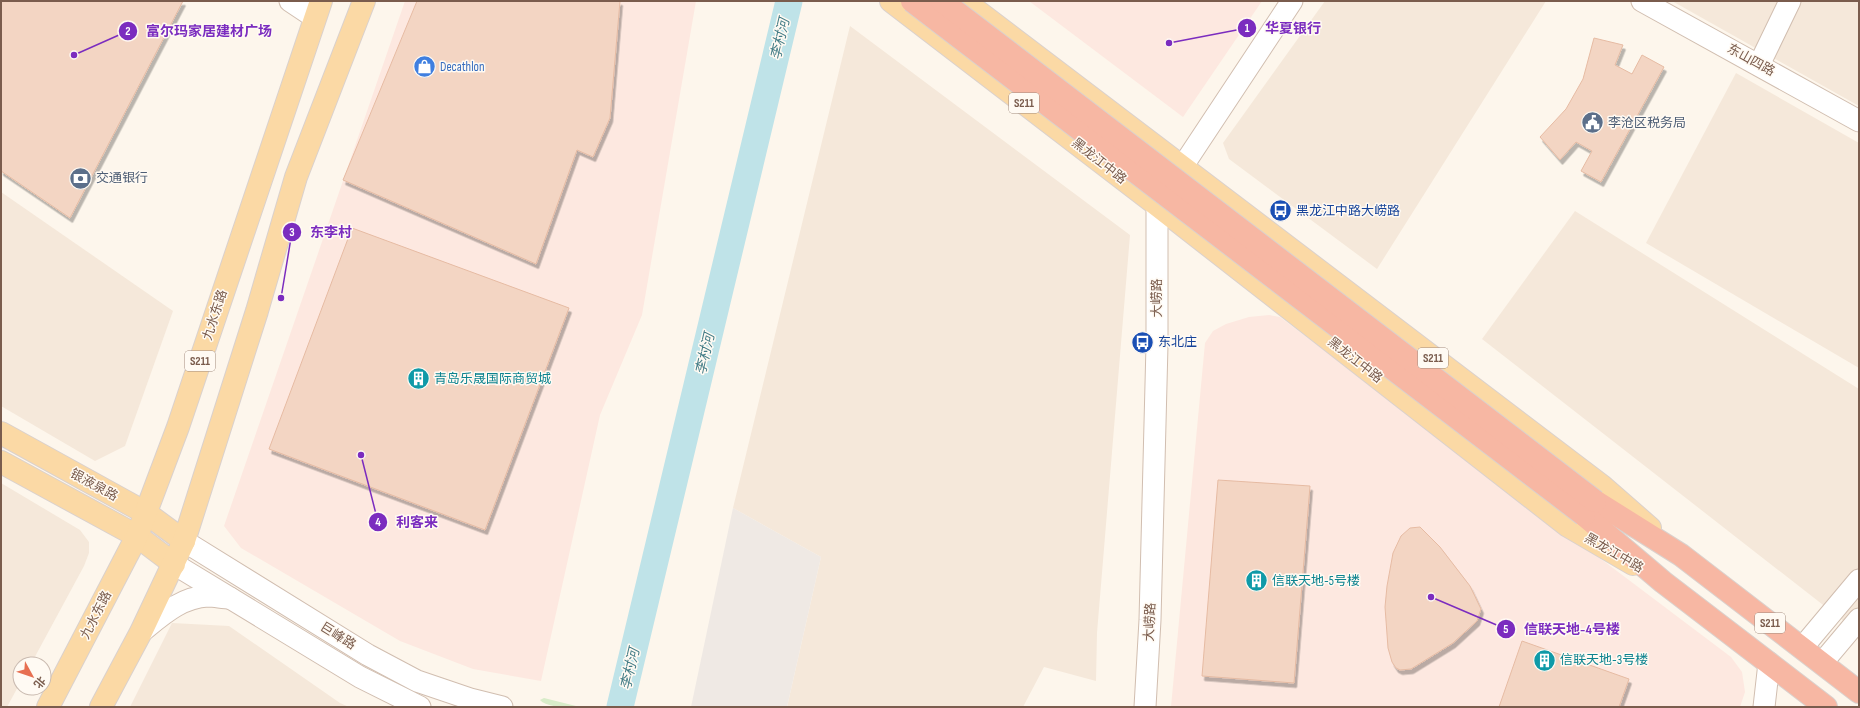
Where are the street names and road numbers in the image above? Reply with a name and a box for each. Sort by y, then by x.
street label: 东山四路 [1724,40,1778,80]
road number: S211 [1009,93,1039,113]
street label: 黑龙江中路 [1068,135,1130,187]
street label: 大崂路 [1149,278,1165,318]
street label: 九水东路 [199,288,231,342]
street label: 黑龙江中路 [1324,334,1386,386]
road number: S211 [1418,348,1448,368]
road number: S211 [185,351,215,371]
street label: 银液泉路 [67,465,121,505]
street label: 黑龙江中路 [1582,530,1646,576]
street label: 九水东路 [77,588,115,642]
street label: 大崂路 [1141,602,1159,642]
road number: S211 [1755,613,1785,633]
street label: 巨峰路 [317,619,359,653]

